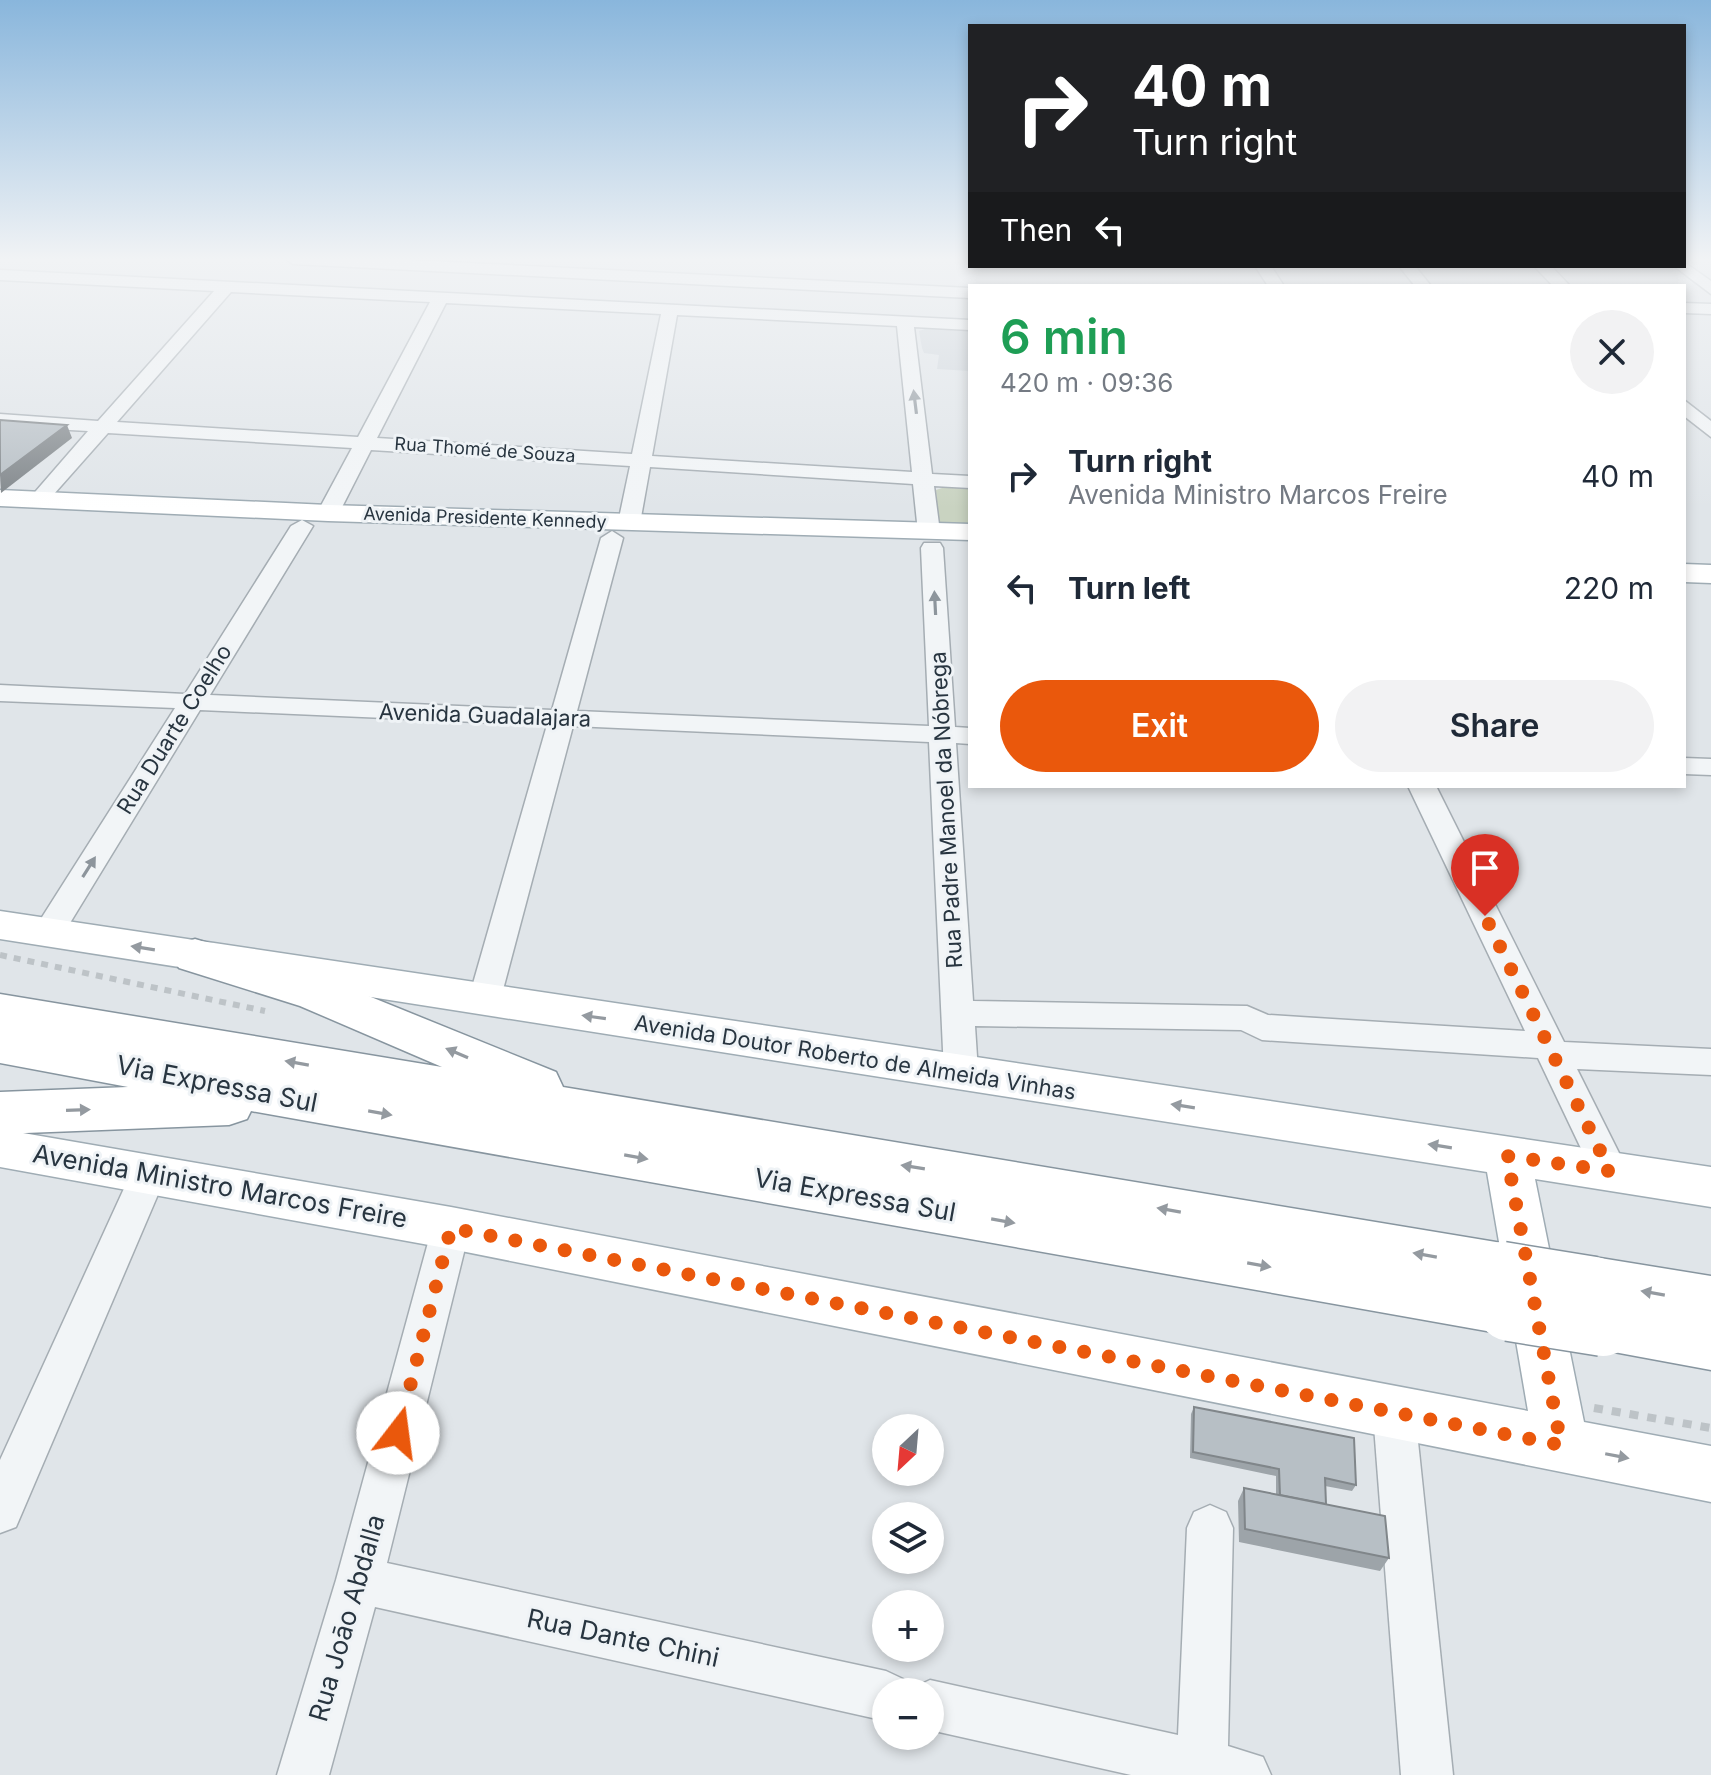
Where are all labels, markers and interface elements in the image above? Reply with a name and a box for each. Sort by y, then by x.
text: 40 m [1132,52,1272,120]
icon: right [1000,56,1104,160]
text: Turn right [1132,120,1297,164]
icon: left [1088,208,1132,252]
text: Then [1000,212,1072,248]
text: 6 min [1000,307,1128,366]
button: close [1570,310,1654,394]
text: 420 m · 09:36 [1000,367,1173,398]
one-way arrow [908,389,921,414]
street label: Rua Thomé de Souza [394,433,576,466]
text: Turn right [1068,443,1212,479]
icon: right [1000,454,1044,498]
text: 40 m [1581,458,1654,494]
text: Avenida Ministro Marcos Freire [1068,479,1448,510]
street label: Avenida Presidente Kennedy [363,503,607,532]
icon: left [1000,566,1044,610]
text: Turn left [1068,570,1190,606]
text: 220 m [1564,570,1654,606]
one-way arrow [929,590,942,615]
street label: Rua Duarte Coelho [111,639,237,819]
street label: Rua Padre Manoel da Nóbrega [925,651,967,969]
button: Exit [1000,680,1319,772]
button: Share [1335,680,1654,772]
street label: Avenida Guadalajara [378,698,592,732]
pin [1451,834,1519,916]
icon: arrive [1463,846,1507,890]
one-way arrow [81,856,95,878]
one-way arrow [130,941,155,954]
street label: Avenida Doutor Roberto de Almeida Vinhas [632,1009,1078,1105]
one-way arrow [581,1011,606,1023]
one-way arrow [445,1046,469,1059]
street label: Via Expressa Sul [114,1049,320,1118]
one-way arrow [285,1056,310,1068]
one-way arrow [1170,1099,1195,1112]
one-way arrow [66,1103,91,1116]
one-way arrow [367,1108,392,1120]
street label: Avenida Ministro Marcos Freire [30,1137,410,1234]
one-way arrow [1427,1139,1452,1151]
one-way arrow [624,1152,649,1164]
one-way arrow [900,1161,925,1173]
street label: Via Expressa Sul [752,1162,958,1227]
one-way arrow [1156,1204,1181,1216]
one-way arrow [990,1215,1015,1227]
one-way arrow [1412,1248,1437,1260]
one-way arrow [1247,1259,1272,1271]
one-way arrow [1640,1286,1665,1299]
position arrow [356,1391,440,1475]
north arrow [872,1414,944,1486]
map controls [872,1414,944,1750]
one-way arrow [1605,1450,1630,1463]
button: layers [872,1502,944,1574]
street label: Rua Joāo Abdalla [302,1511,391,1725]
button: + [872,1590,944,1662]
street label: Rua Dante Chini [524,1602,722,1673]
button: − [872,1678,944,1750]

